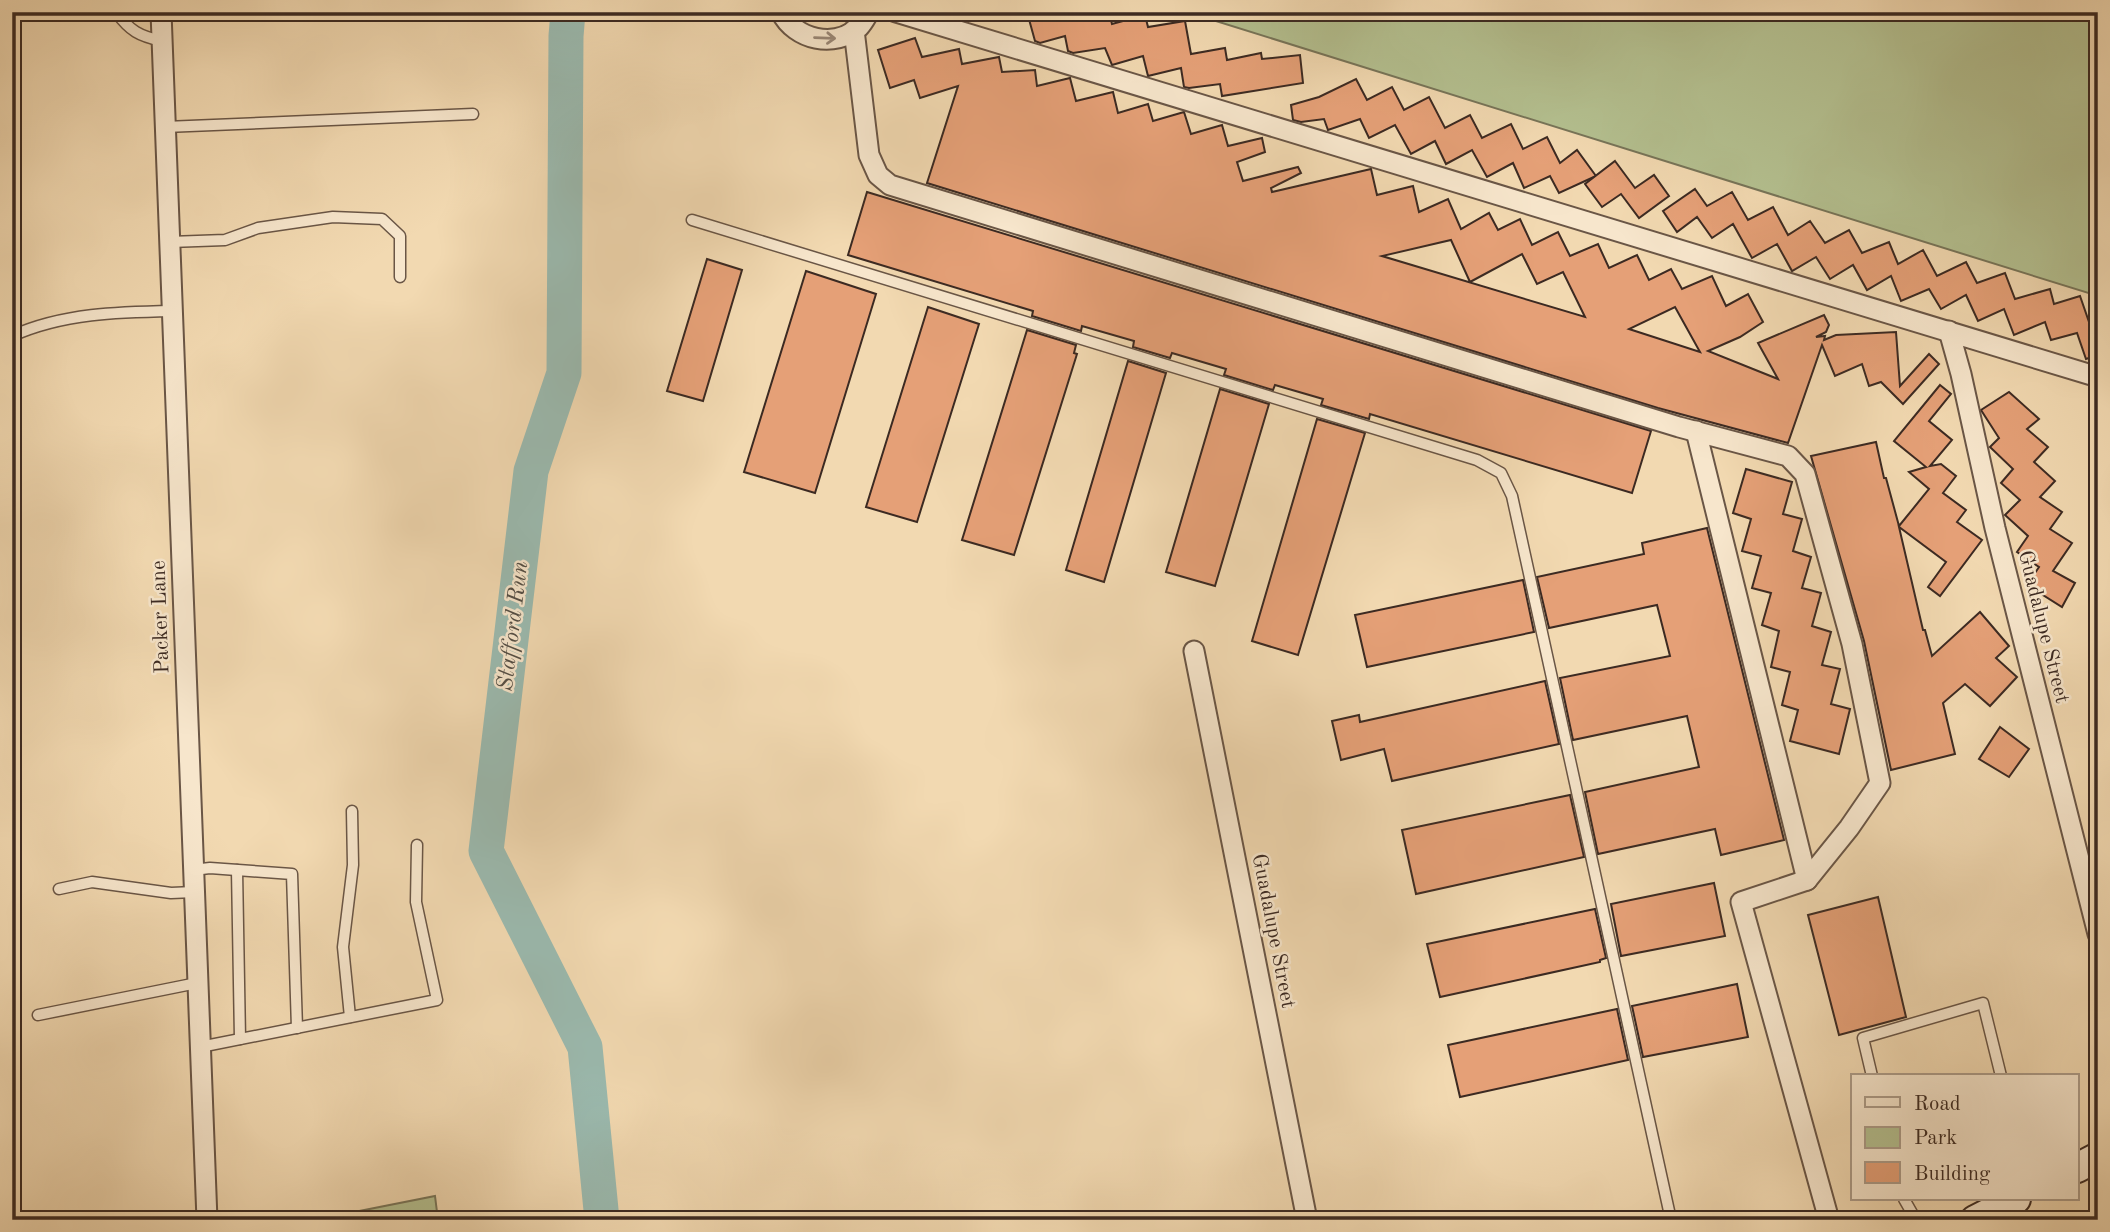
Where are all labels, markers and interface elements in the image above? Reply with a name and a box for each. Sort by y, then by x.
one-way arrow [813,32,836,45]
street label: Guadalupe Street [2014,548,2072,706]
street label: Packer Lane [149,560,173,674]
water label: Stafford Run [494,560,533,692]
street label: Guadalupe Street [1248,852,1298,1010]
legend [1851,1074,2078,1200]
text: Road [1914,1094,1961,1115]
text: Park [1914,1128,1957,1149]
text: Building [1914,1164,1991,1185]

